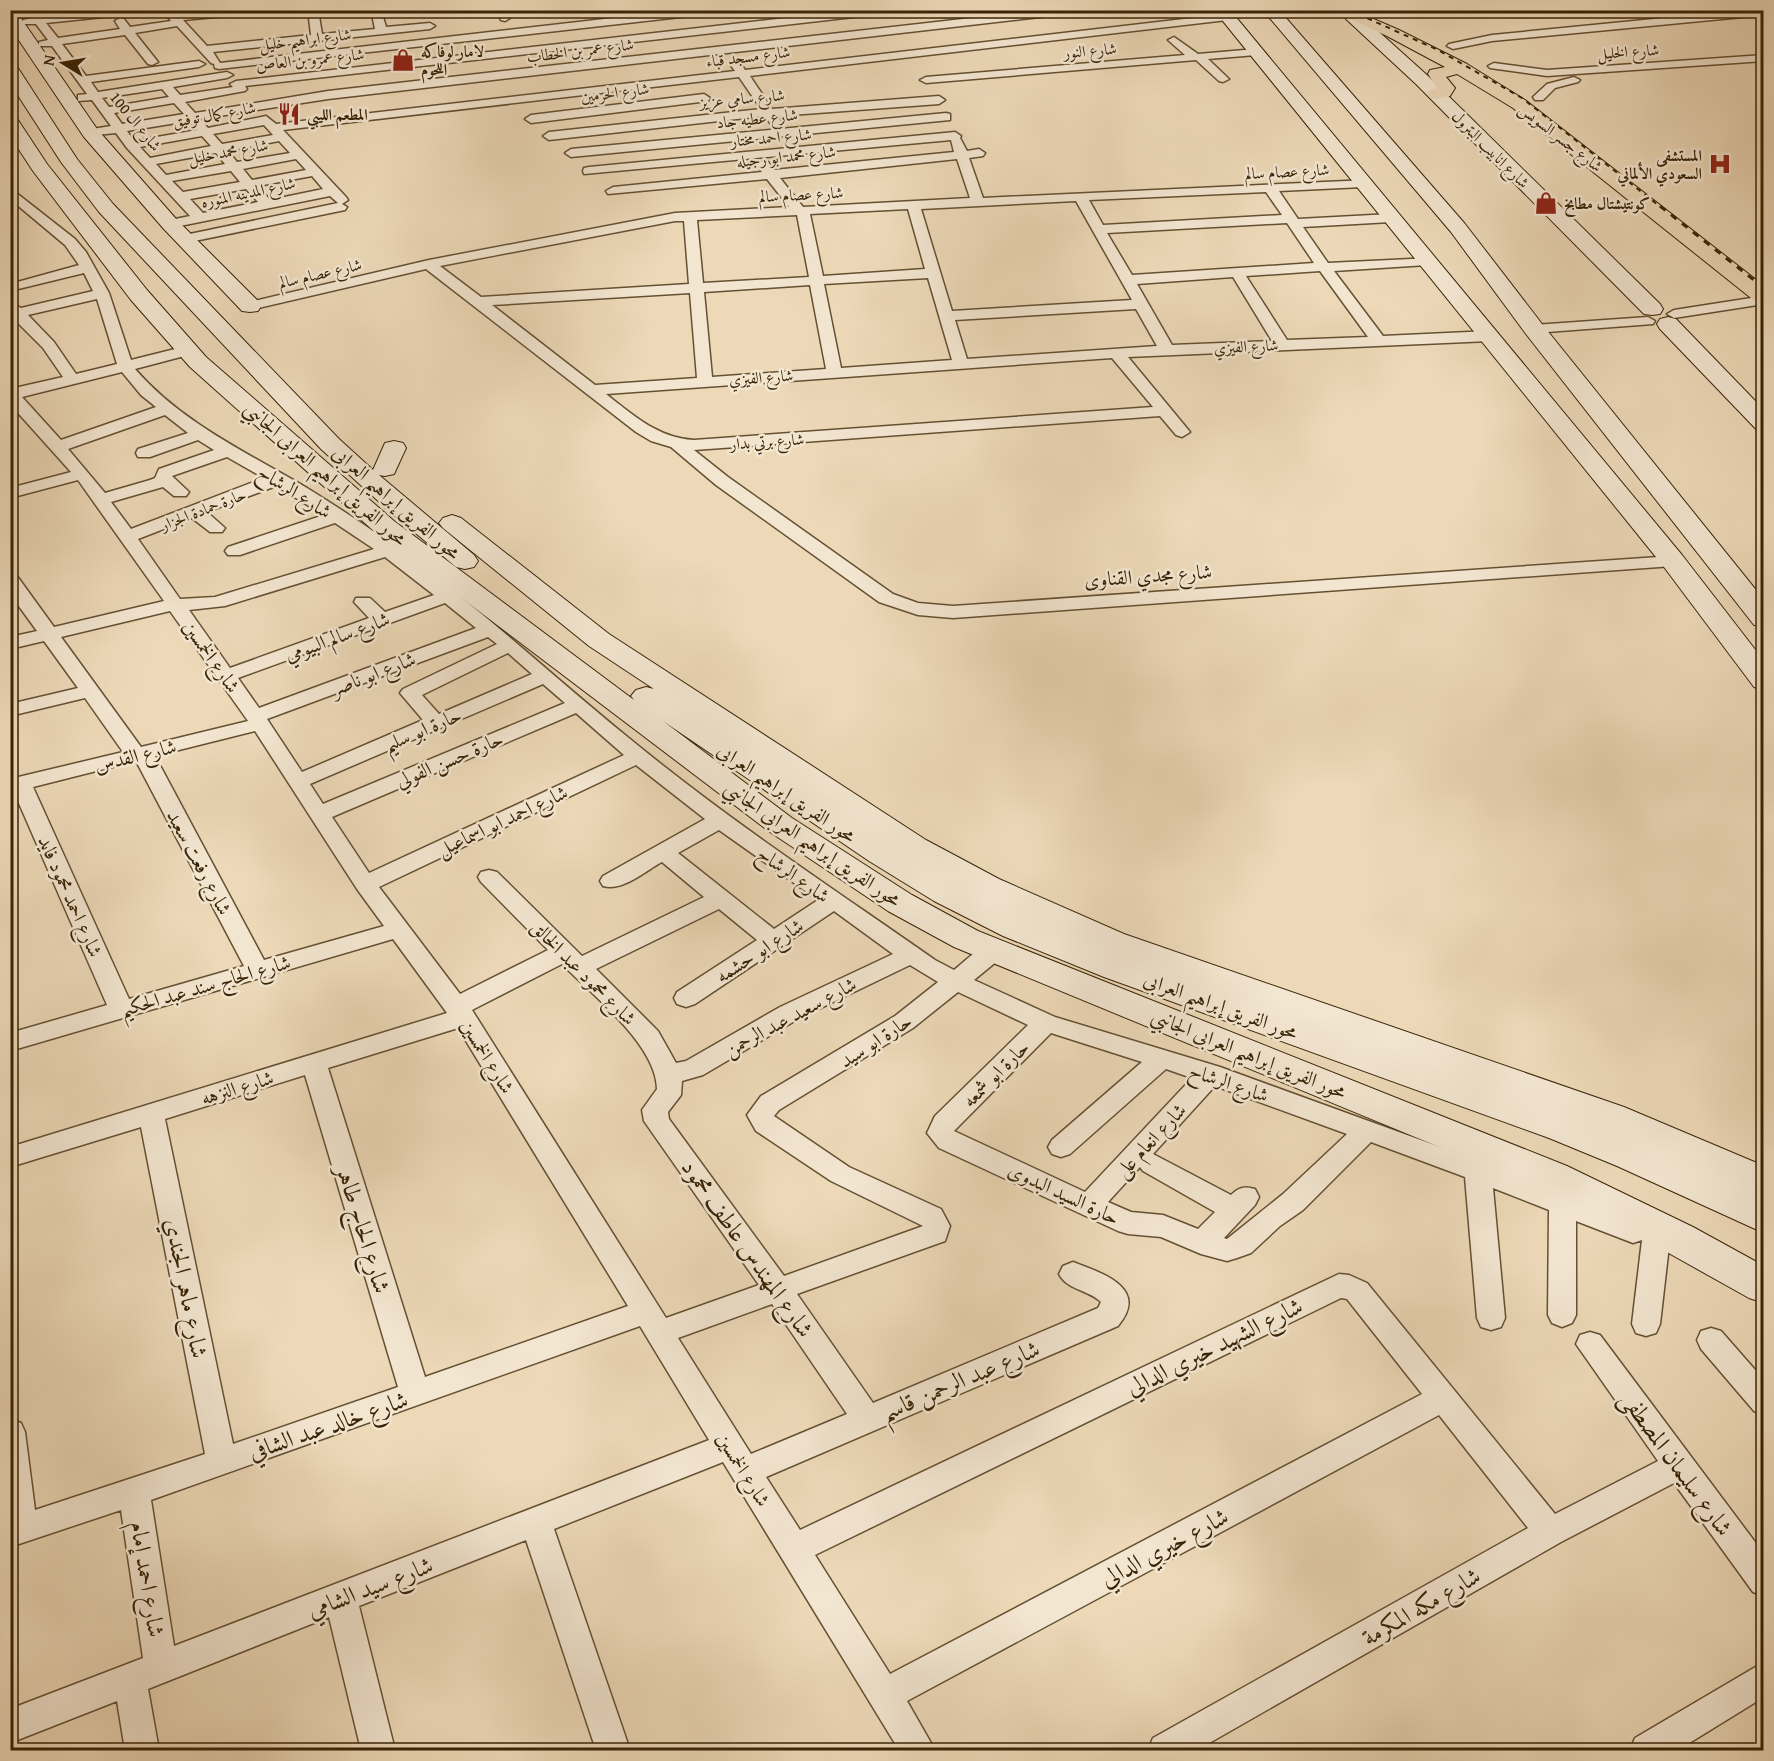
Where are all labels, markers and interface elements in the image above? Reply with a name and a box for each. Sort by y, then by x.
street label: شارع ابراهيم خليل [258,21,353,62]
street label: شارع عمر بن الخطاب [525,32,635,70]
north arrow [33,33,93,93]
street label: شارع النور [1060,36,1118,66]
street label: شارع الخليل [1596,37,1660,67]
place label: لامار لوفاكه اللحوم [421,39,484,84]
street label: شارع مسجد قباء [705,39,792,75]
street label: شارع عمرو بن العاص [255,41,366,79]
shop icon: لامار لوفاكه اللحوم [390,47,416,73]
text: N [35,52,61,68]
street label: شارع الحرمين [579,76,651,110]
street label: شارع سامي عزيز [696,82,786,116]
street label: شارع ال 100 [103,86,168,157]
street label: شارع كمال توفيق [171,95,258,135]
street label: شارع جسر السويس [1512,96,1608,179]
restaurant icon: المطعم الليبي [276,101,302,127]
place label: المطعم الليبي [307,102,368,130]
street label: شارع عطيه جاد [715,102,799,136]
street label: شارع انابيب البترول [1445,105,1535,195]
street label: شارع احمد مختار [728,122,813,155]
street label: شارع محمد خليل [186,132,270,172]
street label: شارع محمد ابو رجيله [735,139,837,175]
place label: المستشفى السعودي الألماني [1616,143,1702,187]
hospital icon: المستشفى السعودي الألماني [1707,151,1733,177]
street label: شارع عصام سالم [1244,157,1330,188]
street label: شارع المدينه المنوره [199,170,298,216]
street label: شارع عصام سالم [758,180,844,211]
shop icon: كونتيشتال مطابخ [1533,190,1559,216]
place label: كونتيشتال مطابخ [1564,191,1650,217]
street label: شارع عصام سالم [276,252,365,297]
street label: شارع الفيزي [1213,332,1279,362]
street label: شارع الفيزي [728,363,794,393]
street label: محور الفريق إبراهيم العرابى الجانبي [240,396,412,550]
street label: شارع برتي بدار [727,426,805,458]
street label: محور الفريق إبراهيم العرابى [328,440,466,564]
street label: شارع الرشاح [250,457,338,529]
street label: حارة حمادة الجزار [155,482,249,537]
street label: شارع مجدي القناوى [1083,556,1213,598]
street label: شارع سالم البيومي [280,604,395,672]
street label: شارع الخمسين [173,614,248,701]
street label: شارع ابو ناصر [325,644,421,707]
street label: حارة ابو سليم [378,700,468,764]
street label: حارة حسن الفولي [391,723,508,797]
street label: شارع القدس [91,731,180,783]
street label: محور الفريق إبراهيم العرابى [708,735,862,854]
street label: محور الفريق إبراهيم العرابى الجانبي [715,773,907,918]
street label: شارع احمد ابو اسماعيل [432,777,574,867]
street label: شارع رفعت سعيد [157,804,240,922]
street label: شارع احمد محمود فايد [28,831,111,963]
street label: شارع الرشاح [749,838,836,913]
street label: شارع ابو حشمه [709,911,811,993]
street label: شارع محمود عبد الخالق [522,912,644,1034]
street label: شارع الحاج سند عبد الحكيم [116,947,295,1029]
street label: محور الفريق إبراهيم العرابى [1138,964,1302,1052]
street label: شارع سعيد عبد الرحمن [719,969,863,1067]
street label: محور الفريق إبراهيم العرابى الجانبي [1145,1001,1351,1111]
street label: حارة ابو سيد [833,1006,917,1074]
street label: شارع الخمسين [450,1013,522,1101]
street label: حارة ابو شمعه [955,1033,1035,1113]
street label: شارع الرشاح [1184,1055,1273,1113]
street label: شارع النزهه [197,1062,278,1116]
street label: شارع انعام على [1107,1096,1195,1187]
street label: شارع المهندس عاطف محمود [671,1152,823,1346]
street label: حارة السيد البدوى [1004,1155,1124,1231]
street label: شارع الحاج طاهر [323,1158,400,1298]
street label: شارع ماهر الجندي [153,1215,218,1362]
street label: شارع الشهيد خيري الدالي [1120,1288,1310,1407]
street label: شارع عبد الرحمن قاسم [875,1331,1048,1436]
street label: شارع خالد عبد الشافي [243,1381,414,1472]
street label: شارع سليمان المصطفى [1610,1383,1742,1545]
street label: شارع الخمسين [706,1426,778,1514]
street label: شارع خيري الدالي [1094,1498,1236,1598]
street label: شارع احمد إمام [118,1518,174,1640]
street label: شارع سيد الشامي [302,1547,439,1630]
street label: شارع مكه المكرمة [1355,1558,1488,1657]

